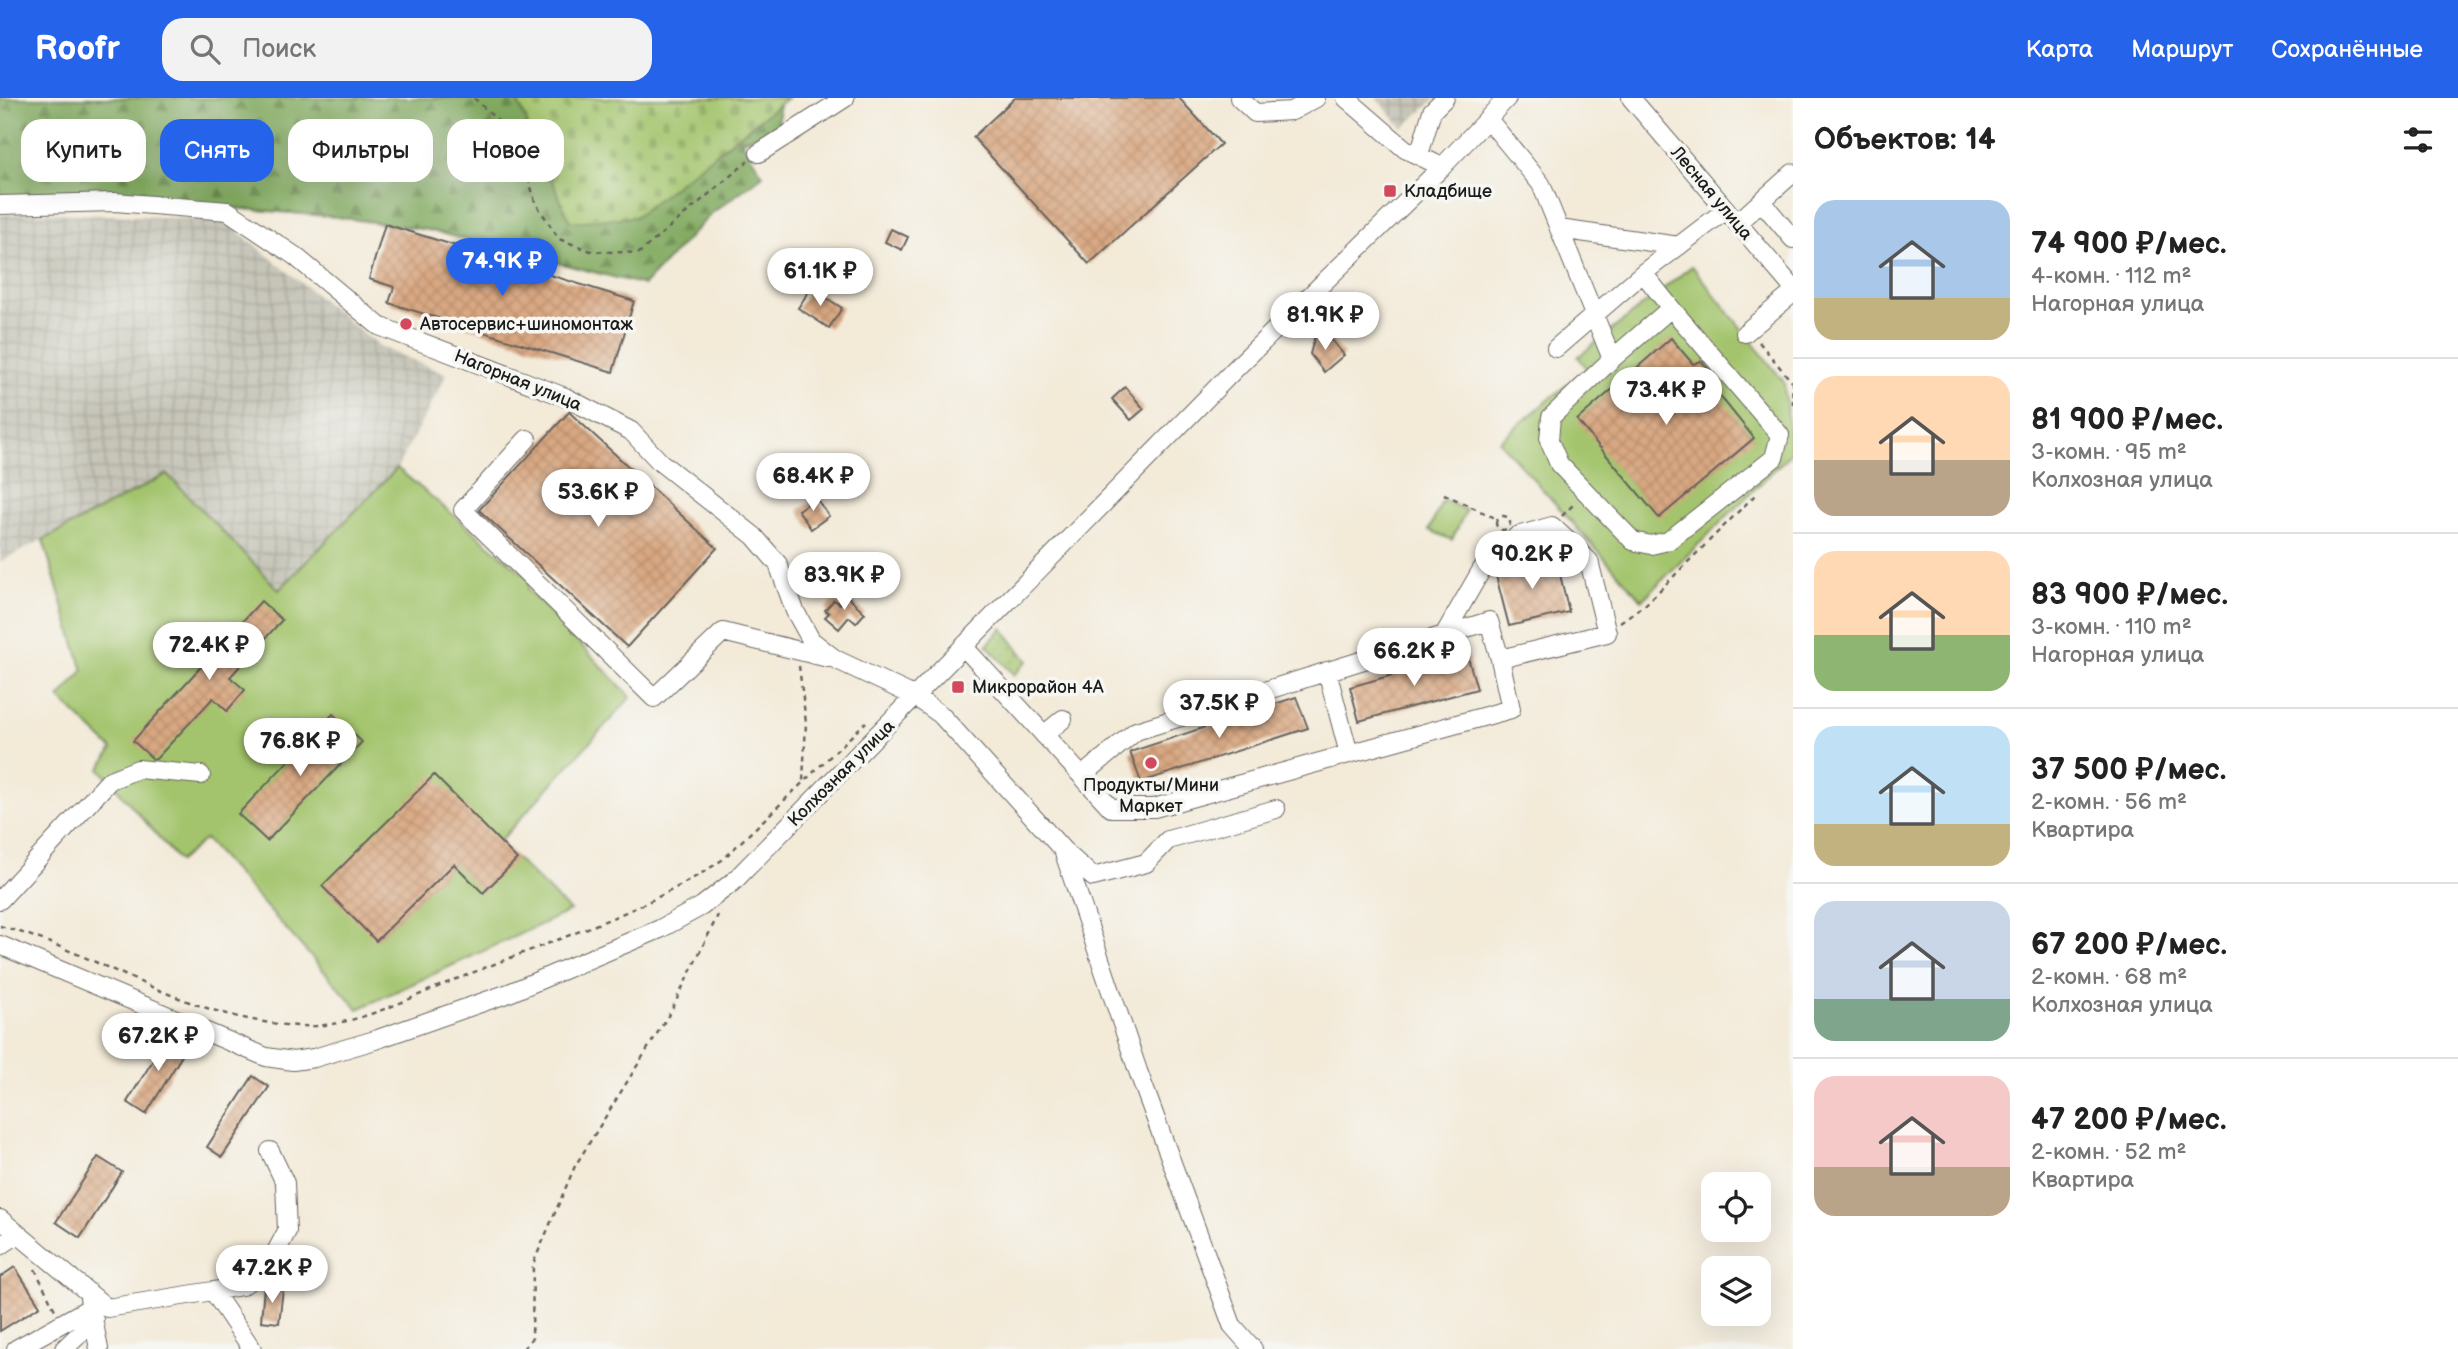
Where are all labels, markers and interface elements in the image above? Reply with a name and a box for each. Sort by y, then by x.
search box [162,18,652,81]
text: Roofr [35,29,120,69]
icon: search [186,30,224,68]
text: Поиск [242,34,316,65]
text: Карта [2026,35,2093,64]
text: Маршрут [2131,35,2233,64]
text: Сохранённые [2271,35,2423,64]
chip: Купить [21,119,146,182]
chip: Снять [160,119,274,182]
chip: Фильтры [288,119,433,182]
chip: Новое [447,119,564,182]
icon: filters [2399,121,2437,159]
text: Объектов: 14 [1814,122,1996,158]
street label: Лесная улица [1666,141,1757,245]
place label: Кладбище [1404,181,1492,202]
marker: Кладбище [1382,183,1398,199]
text: 74 900 ₽/мес. [2031,226,2227,262]
icon: home [1870,228,1954,312]
pin: 74.9K ₽ [437,238,567,298]
text: 74.9K ₽ [462,247,542,275]
pin: 61.1K ₽ [755,248,885,308]
text: 61.1K ₽ [783,257,857,285]
text: 4-комн. · 112 m² [2031,262,2192,290]
text: Нагорная улица [2031,290,2204,318]
pin: 81.9K ₽ [1260,292,1390,352]
text: 81.9K ₽ [1286,301,1364,329]
place label: Автосервис+шиномонтаж [419,314,634,335]
marker: Автосервис+шиномонтаж [398,316,414,332]
street label: Нагорная улица [451,345,585,416]
pin: 73.4K ₽ [1601,368,1731,427]
text: 73.4K ₽ [1626,376,1706,404]
text: 81 900 ₽/мес. [2031,402,2223,438]
icon: home [1870,404,1954,488]
text: 3-комн. · 95 m² [2031,438,2187,466]
pin: 68.4K ₽ [748,454,878,513]
text: 68.4K ₽ [772,462,854,490]
text: Колхозная улица [2031,466,2213,494]
pin: 53.6K ₽ [533,470,663,529]
text: 53.6K ₽ [558,478,638,506]
pin: 90.2K ₽ [1467,532,1597,591]
text: 90.2K ₽ [1491,540,1573,568]
pin: 83.9K ₽ [779,552,909,612]
text: 83.9K ₽ [803,561,885,589]
text: 83 900 ₽/мес. [2031,577,2228,613]
icon: home [1870,579,1954,663]
text: 3-комн. · 110 m² [2031,613,2192,641]
pin: 72.4K ₽ [144,622,274,682]
pin: 66.2K ₽ [1349,628,1479,688]
text: 72.4K ₽ [169,631,249,659]
text: 66.2K ₽ [1373,637,1455,665]
text: Нагорная улица [2031,641,2204,669]
place label: Микрорайон 4А [972,677,1104,698]
marker: Микрорайон 4А [950,679,966,695]
pin: 37.5K ₽ [1154,680,1284,740]
text: 37.5K ₽ [1179,689,1259,717]
street label: Колхозная улица [784,715,899,831]
pin: 76.8K ₽ [235,718,365,778]
text: 76.8K ₽ [260,727,340,755]
text: 37 500 ₽/мес. [2031,752,2226,788]
icon: home [1870,754,1954,838]
marker: Продукты/Мини Маркет [1143,755,1159,771]
place label: Продукты/Мини Маркет [1083,775,1219,817]
text: 2-комн. · 56 m² [2031,788,2187,816]
text: Квартира [2031,816,2134,844]
text: 67 200 ₽/мес. [2031,927,2227,963]
icon: home [1870,929,1954,1013]
text: 2-комн. · 68 m² [2031,963,2187,991]
text: Колхозная улица [2031,991,2213,1019]
pin: 67.2K ₽ [93,1014,223,1073]
text: 67.2K ₽ [118,1022,198,1050]
text: 47 200 ₽/мес. [2031,1102,2227,1138]
icon: home [1870,1104,1954,1188]
text: 2-комн. · 52 m² [2031,1138,2186,1166]
text: Квартира [2031,1166,2134,1194]
map controls [1701,1172,1771,1326]
button: locate [1701,1172,1771,1242]
pin: 47.2K ₽ [207,1246,337,1305]
text: 47.2K ₽ [232,1254,312,1282]
button: layers [1701,1256,1771,1326]

